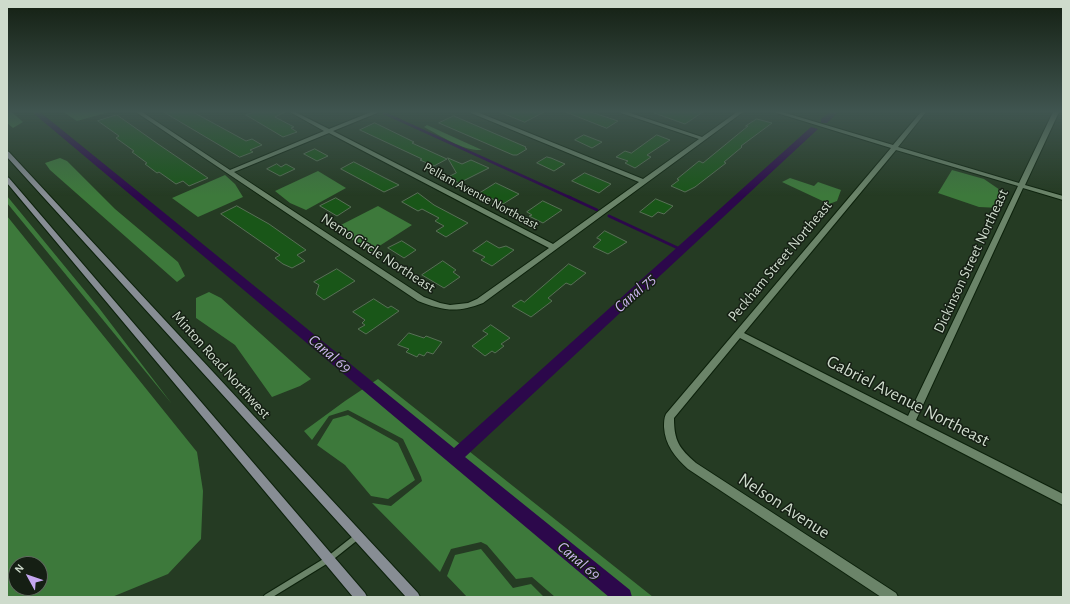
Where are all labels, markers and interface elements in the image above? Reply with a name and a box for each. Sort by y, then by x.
street label: Pellam Avenue Northeast [421,159,541,233]
street label: Dickinson Street Northeast [930,186,1012,336]
street label: Peckham Street Northeast [724,197,836,325]
street label: Nemo Circle Northeast [317,209,439,297]
water label: Canal 75 [610,270,660,316]
street label: Minton Road Northwest [168,307,274,423]
water label: Canal 69 [304,330,356,378]
street label: Gabriel Avenue Northeast [823,351,993,451]
street label: Nelson Avenue [734,468,834,544]
water label: Canal 69 [553,537,605,585]
north arrow [8,556,48,596]
text: N [13,562,26,575]

